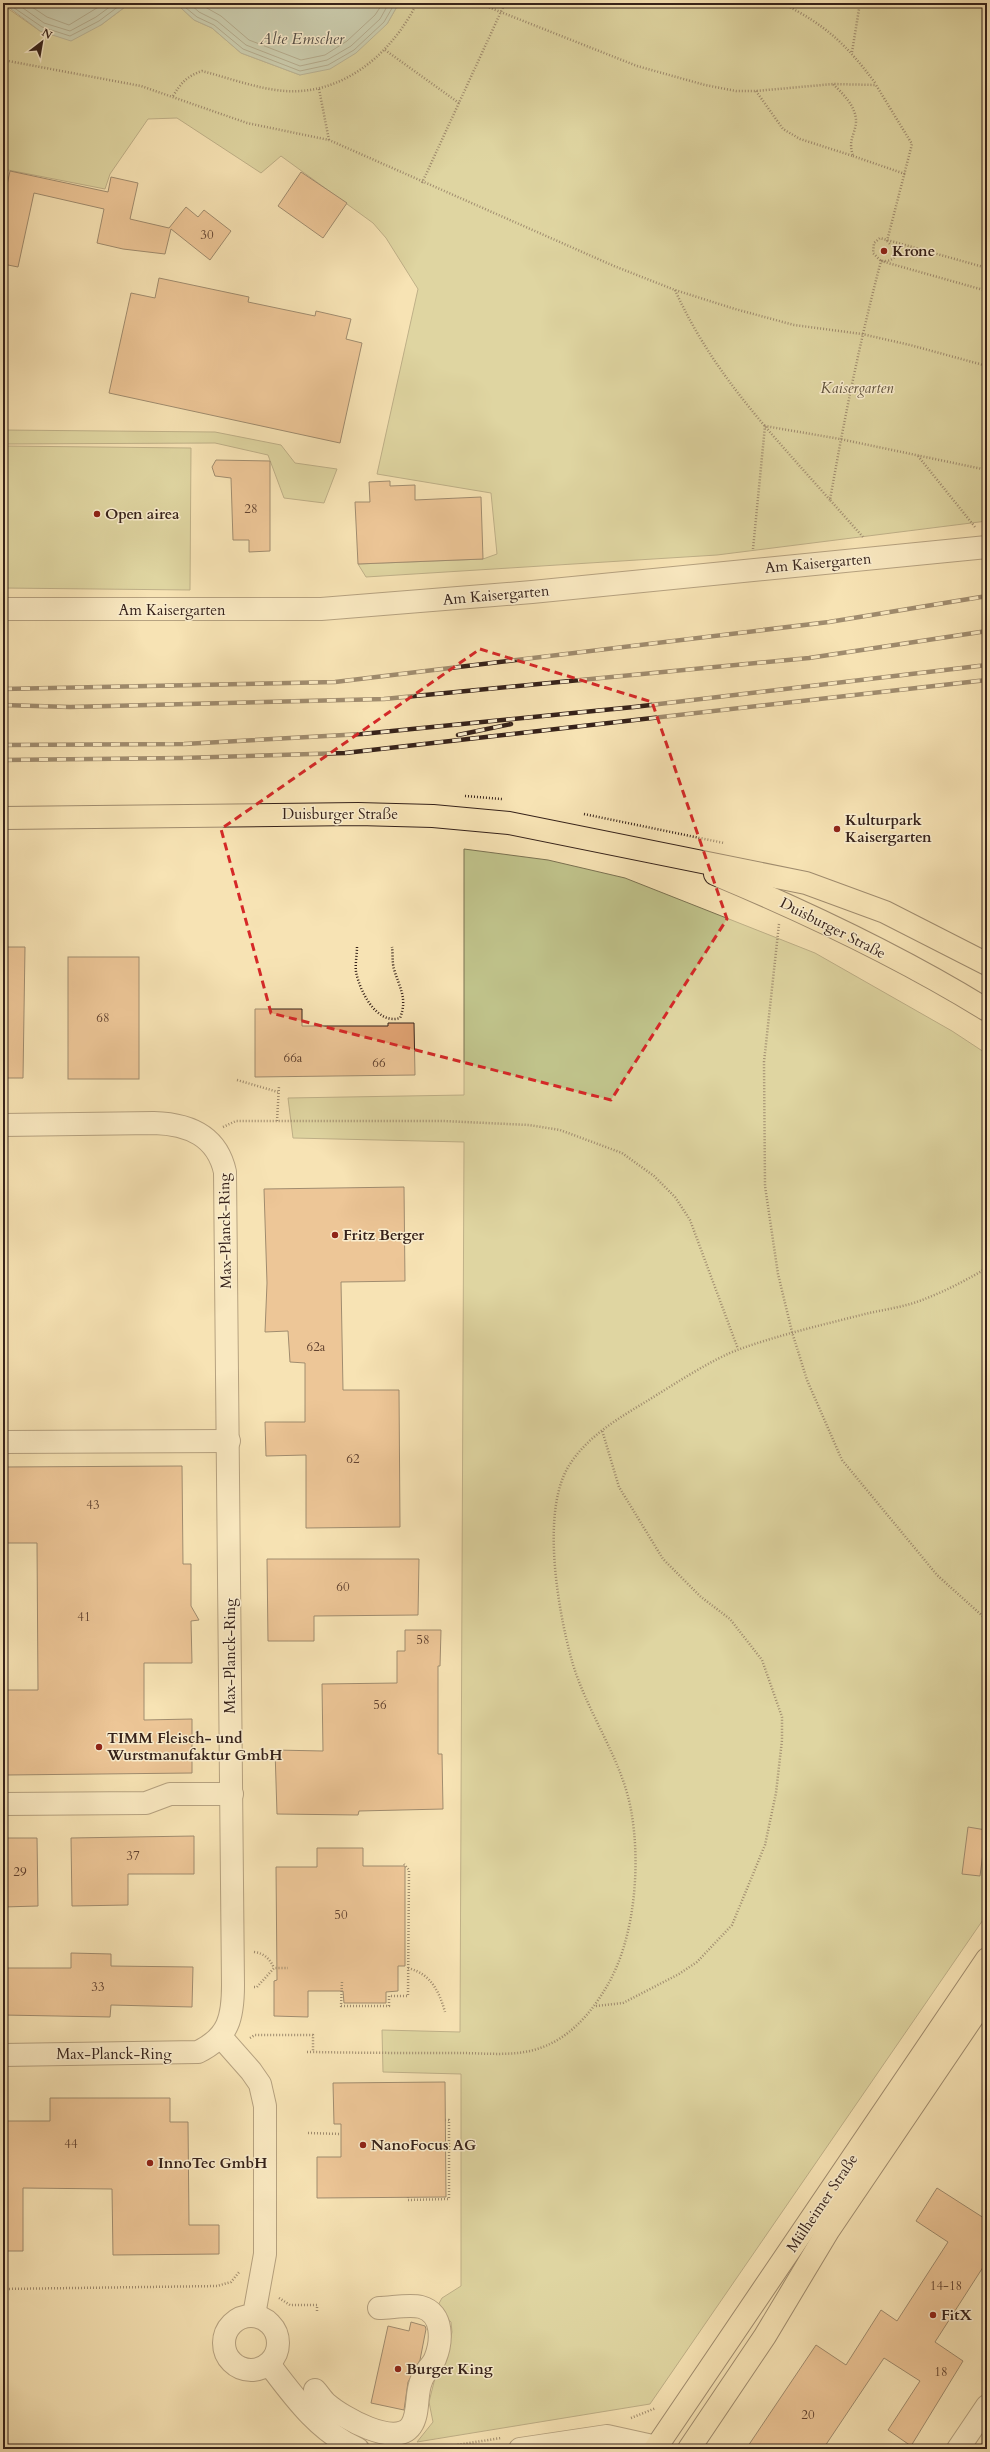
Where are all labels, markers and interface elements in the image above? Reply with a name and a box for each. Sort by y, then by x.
north arrow [22,22,62,62]
text: N [39,25,55,43]
water label: Alte Emscher [259,28,345,50]
house number: 30 [200,226,214,244]
place label: Krone [892,241,935,261]
marker: Krone [879,246,889,256]
park label: Kaisergarten [820,378,894,398]
house number: 28 [244,500,258,518]
place label: Open airea [105,504,180,524]
marker: Open airea [92,509,102,519]
street label: Am Kaisergarten [764,548,873,578]
street label: Am Kaisergarten [442,580,551,610]
street label: Am Kaisergarten [119,600,226,620]
street label: Duisburger Straße [282,804,398,824]
place label: Kulturpark Kaisergarten [845,810,932,847]
marker: Kulturpark Kaisergarten [832,824,842,834]
street label: Duisburger Straße [777,893,889,963]
house number: 68 [96,1009,110,1027]
house number: 66a [284,1049,303,1067]
house number: 66 [372,1054,386,1072]
street label: Max-Planck-Ring [214,1172,236,1289]
place label: Fritz Berger [343,1225,425,1245]
marker: Fritz Berger [330,1230,340,1240]
house number: 62a [307,1338,326,1356]
house number: 62 [346,1450,360,1468]
house number: 43 [86,1496,100,1514]
house number: 60 [336,1578,350,1596]
street label: Max-Planck-Ring [220,1598,240,1714]
house number: 41 [77,1608,91,1626]
house number: 58 [416,1631,430,1649]
house number: 56 [373,1696,387,1714]
place label: TIMM Fleisch- und Wurstmanufaktur GmbH [106,1728,282,1765]
marker: TIMM Fleisch- und Wurstmanufaktur GmbH [94,1742,104,1752]
house number: 37 [126,1847,140,1865]
house number: 29 [13,1863,27,1881]
house number: 50 [334,1906,348,1924]
house number: 33 [91,1978,105,1996]
street label: Max-Planck-Ring [56,2044,172,2064]
house number: 44 [64,2135,78,2153]
place label: NanoFocus AG [371,2135,476,2155]
marker: NanoFocus AG [358,2140,368,2150]
street label: Mülheimer Straße [782,2150,862,2256]
place label: InnoTec GmbH [158,2153,267,2173]
marker: InnoTec GmbH [145,2158,155,2168]
house number: 14-18 [930,2277,962,2295]
place label: FitX [941,2305,973,2325]
marker: FitX [928,2310,938,2320]
place label: Burger King [406,2359,493,2379]
house number: 18 [934,2363,948,2381]
marker: Burger King [393,2364,403,2374]
house number: 20 [801,2406,815,2424]

